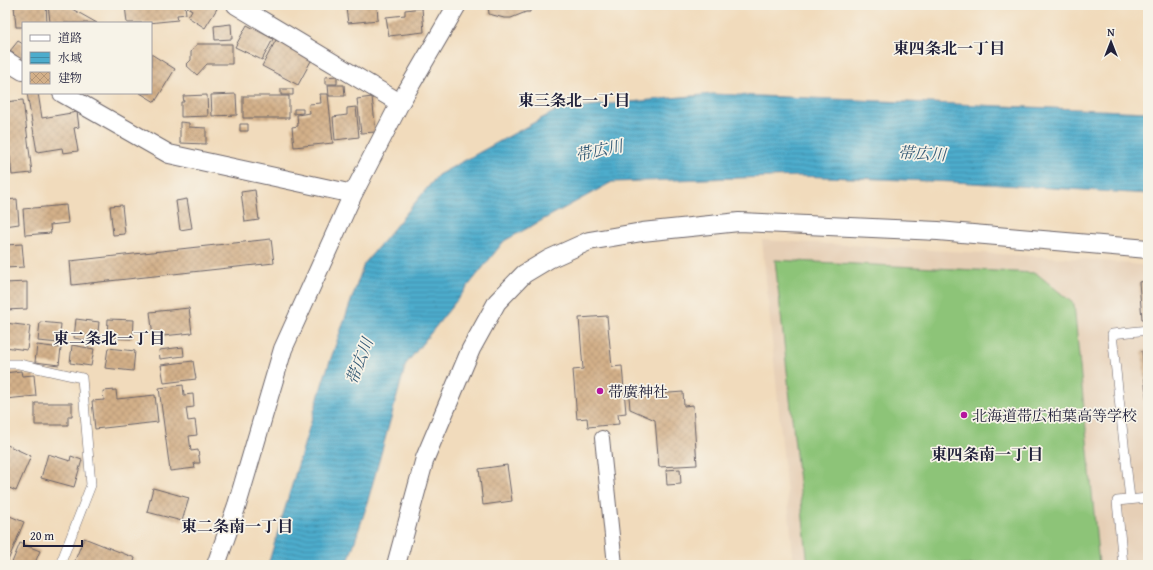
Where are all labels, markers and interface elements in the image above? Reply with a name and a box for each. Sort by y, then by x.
legend [22,22,152,94]
north arrow [1091,22,1131,62]
text: N [1107,24,1115,40]
text: 道路 [58,29,82,46]
district label: 東四条北一丁目 [893,36,1005,60]
text: 水域 [58,49,82,66]
text: 建物 [58,69,82,86]
district label: 東三条北一丁目 [518,88,630,112]
water label: 帯広川 [573,133,627,167]
water label: 帯広川 [897,140,949,166]
district label: 東二条北一丁目 [53,326,165,350]
water label: 帯広川 [339,332,380,388]
place label: 帯廣神社 [608,381,668,402]
marker: 帯廣神社 [595,386,605,396]
place label: 北海道帯広柏葉高等学校 [972,405,1137,426]
marker: 北海道帯広柏葉高等学校 [959,410,969,420]
district label: 東四条南一丁目 [931,442,1043,466]
district label: 東二条南一丁目 [181,514,293,538]
scale bar [24,522,82,548]
text: 20 m [30,527,54,544]

